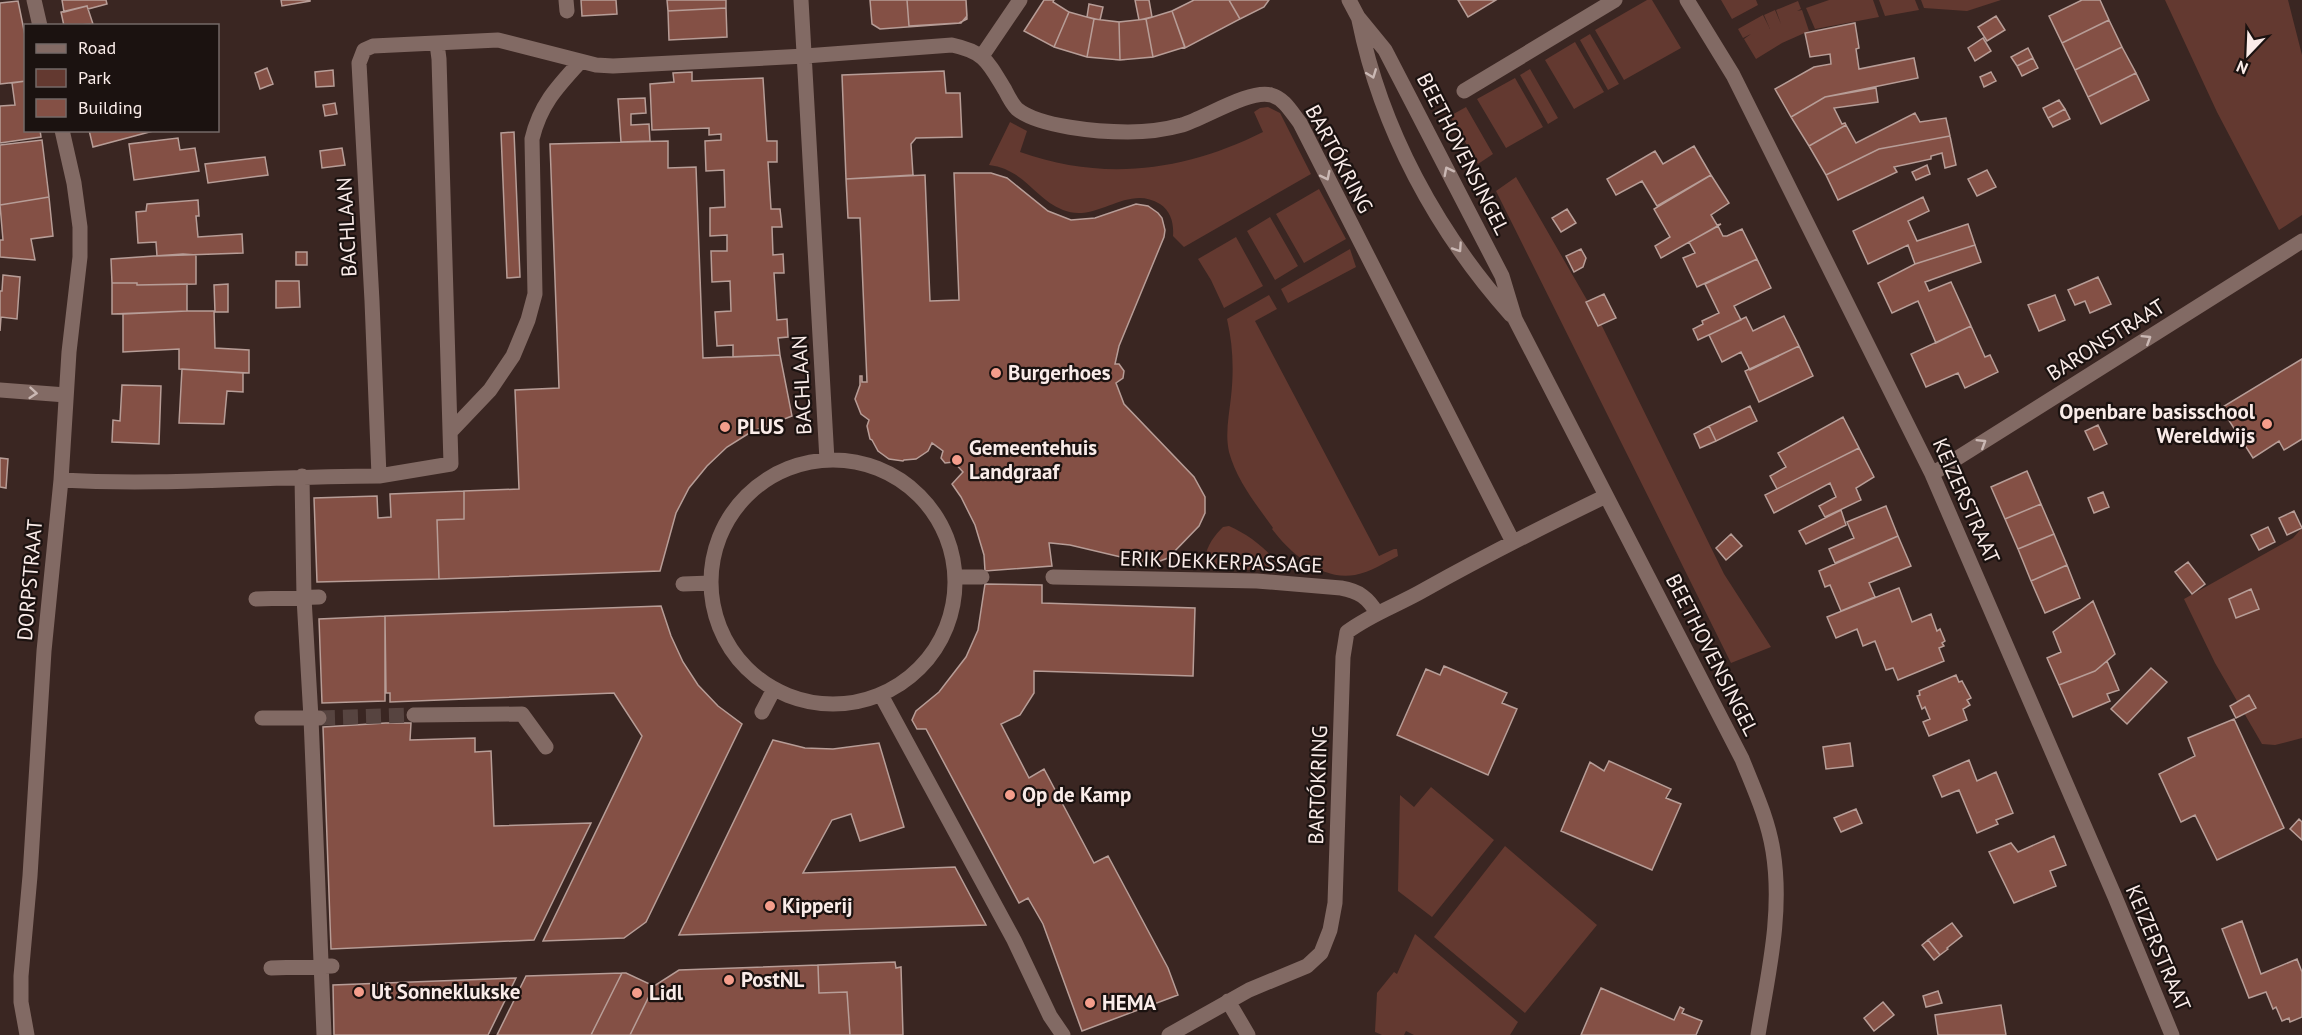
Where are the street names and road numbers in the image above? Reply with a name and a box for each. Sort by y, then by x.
street label: BEETHOVENSINGEL [1411,68,1516,239]
street label: BARTÓKRING [1300,100,1379,218]
street label: BACHLAAN [330,176,363,278]
street label: BARONSTRAAT [2042,292,2170,387]
street label: BACHLAAN [785,334,818,436]
street label: KEIZERSTRAAT [1927,434,2006,568]
street label: DORPSTRAAT [11,518,48,642]
street label: ERIK DEKKERPASSAGE [1119,544,1323,579]
street label: BEETHOVENSINGEL [1660,569,1765,740]
street label: BARTÓKRING [1302,725,1333,845]
street label: KEIZERSTRAAT [2120,880,2197,1016]

